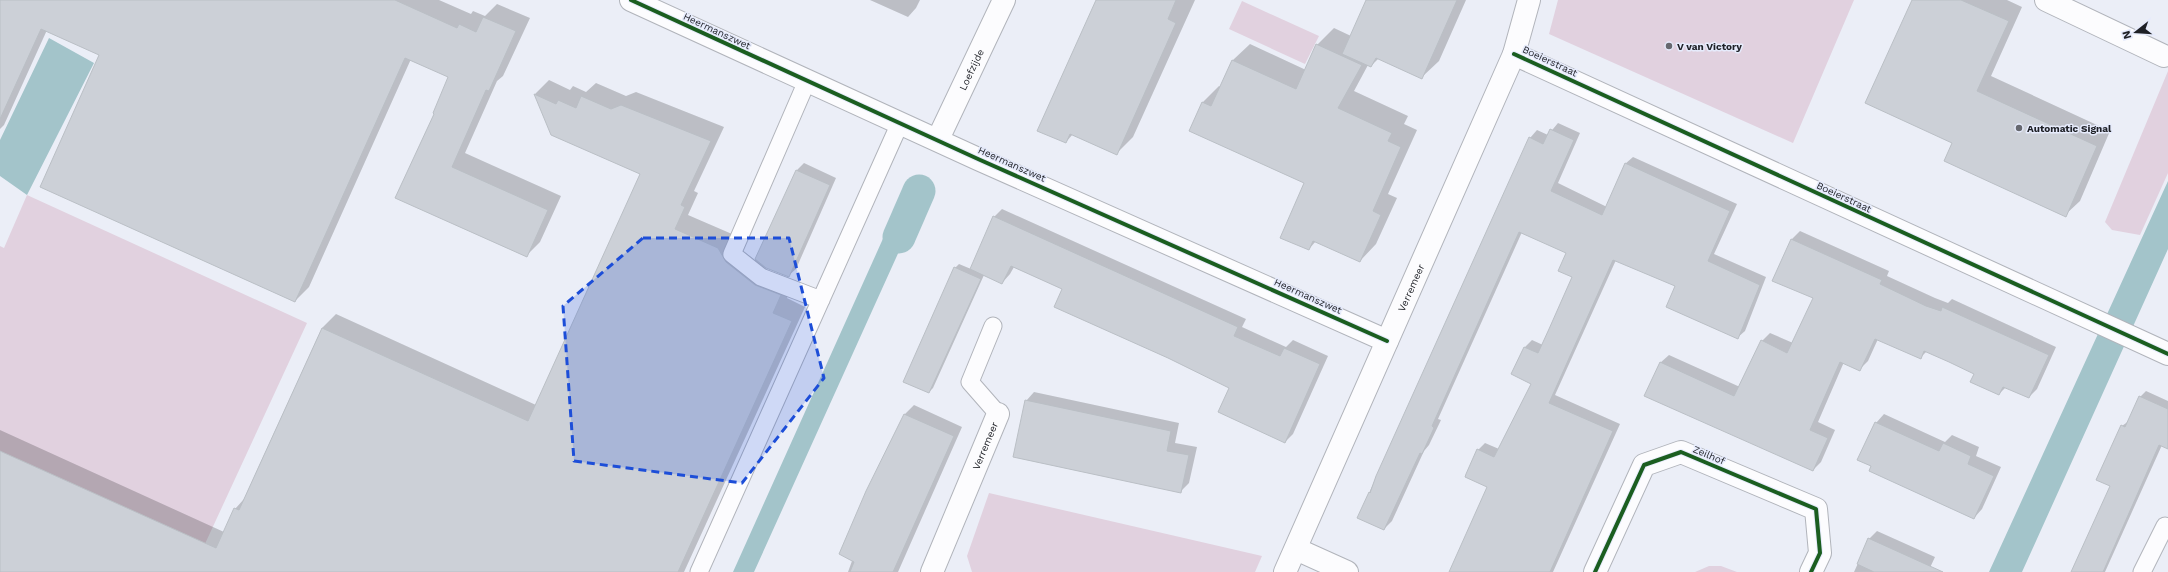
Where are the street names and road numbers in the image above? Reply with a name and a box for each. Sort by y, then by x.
street label: Heermanszwet [682,11,753,52]
street label: Boeierstraat [1521,43,1580,79]
street label: Loefzijde [957,47,986,92]
street label: Heermanszwet [976,144,1048,184]
street label: Boeierstraat [1815,179,1874,215]
street label: Verremeer [1395,262,1426,313]
street label: Heermanszwet [1272,276,1344,316]
street label: Verremeer [970,420,1000,471]
street label: Zeilhof [1691,443,1727,467]

